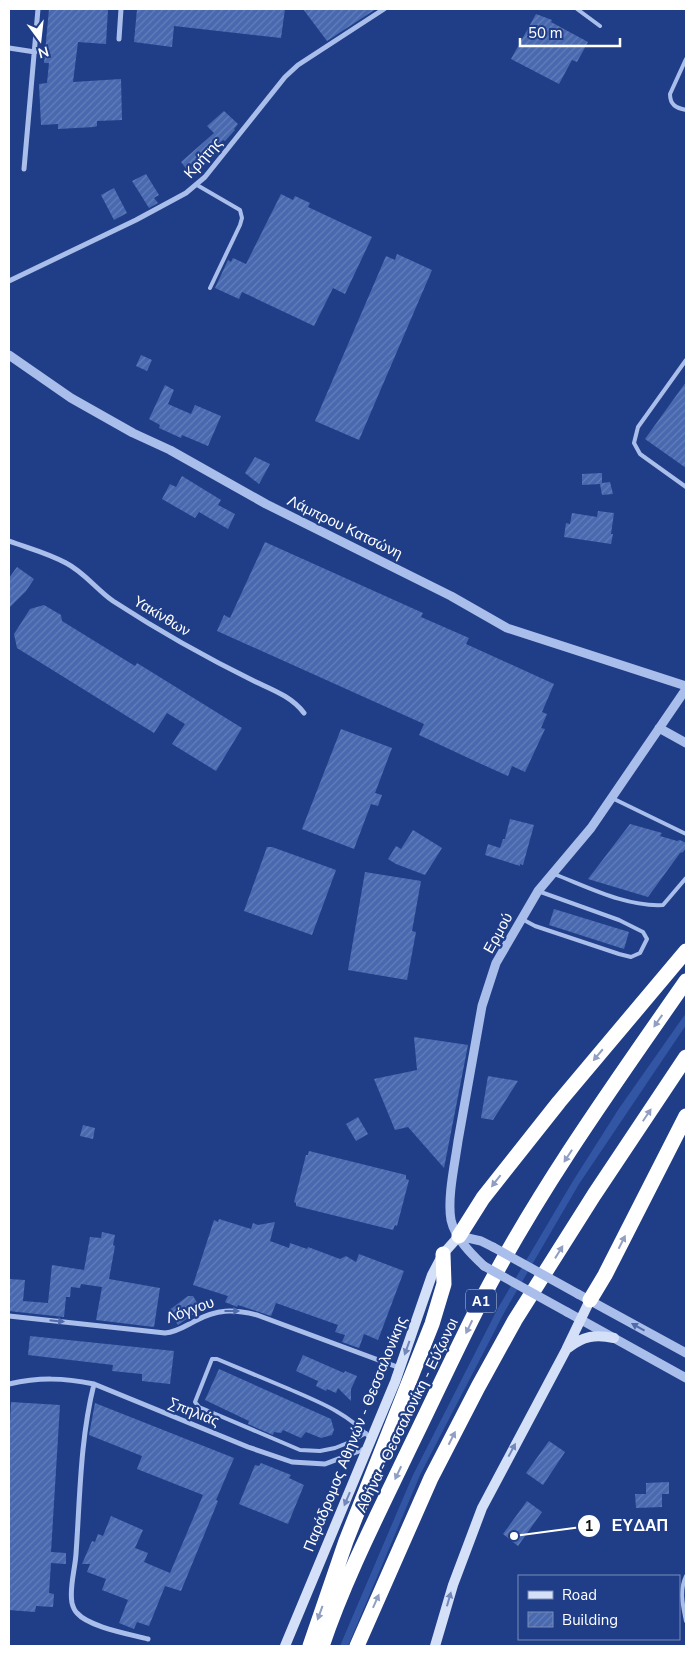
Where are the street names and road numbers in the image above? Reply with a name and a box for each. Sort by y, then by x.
street label: Κρήτης [179,133,227,183]
street label: Λάμπρου Κατσώνη [284,490,406,564]
street label: Υακίνθων [130,591,194,641]
street label: Ερμού [479,909,517,957]
road number: Α1 [466,1290,496,1312]
street label: Λόγγου [163,1292,217,1328]
street label: Παράδρομος Αθηνών - Θεσσαλονίκης [298,1313,412,1555]
street label: Αθήνα - Θεσσαλονίκη - Εύζωνοι [351,1315,463,1515]
street label: Σπηλιάς [166,1393,222,1431]

